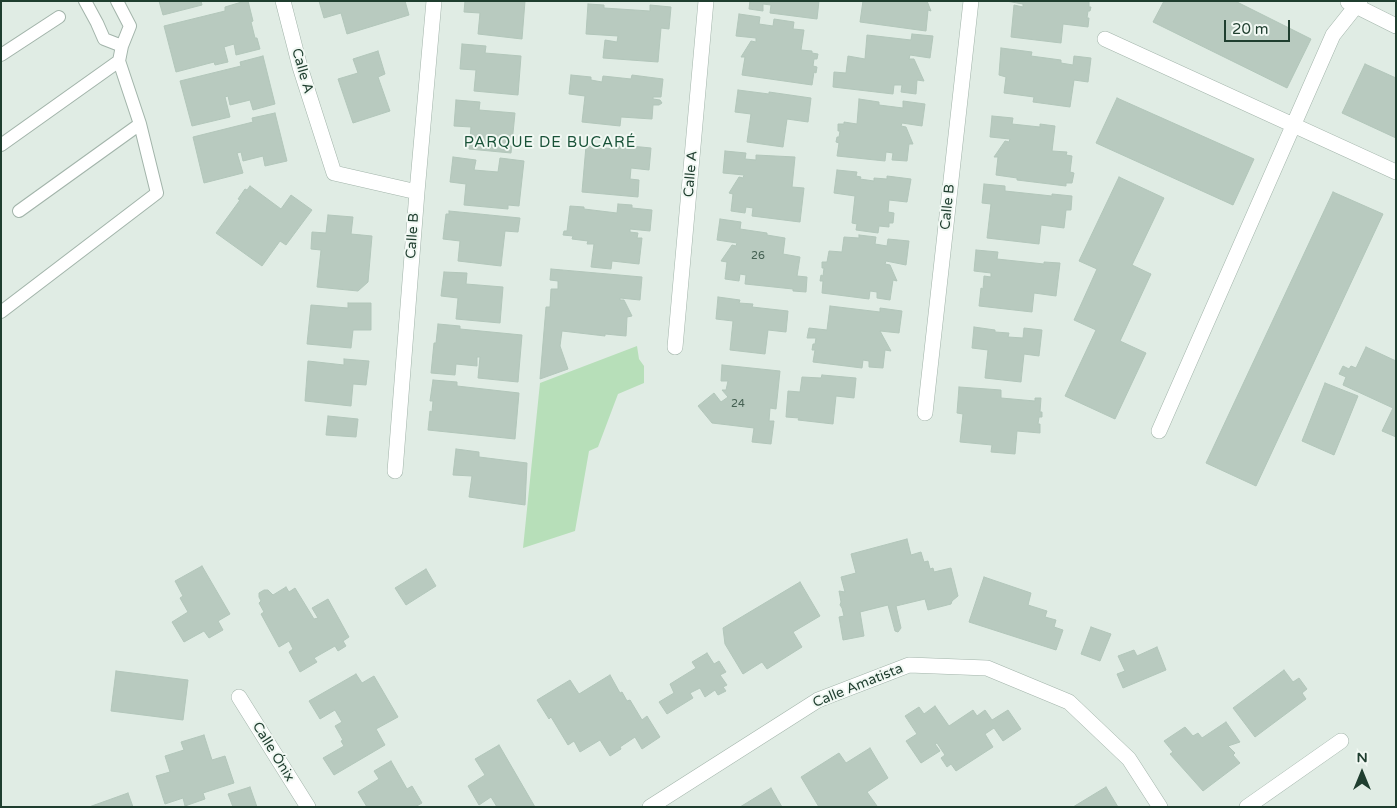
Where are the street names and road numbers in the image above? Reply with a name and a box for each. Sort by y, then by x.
street label: Calle A [288,46,316,96]
street label: Calle A [681,150,701,198]
street label: Calle B [937,183,959,231]
street label: Calle B [403,213,423,259]
street label: Calle Amatista [810,660,906,712]
street label: Calle Ónix [248,719,298,785]

